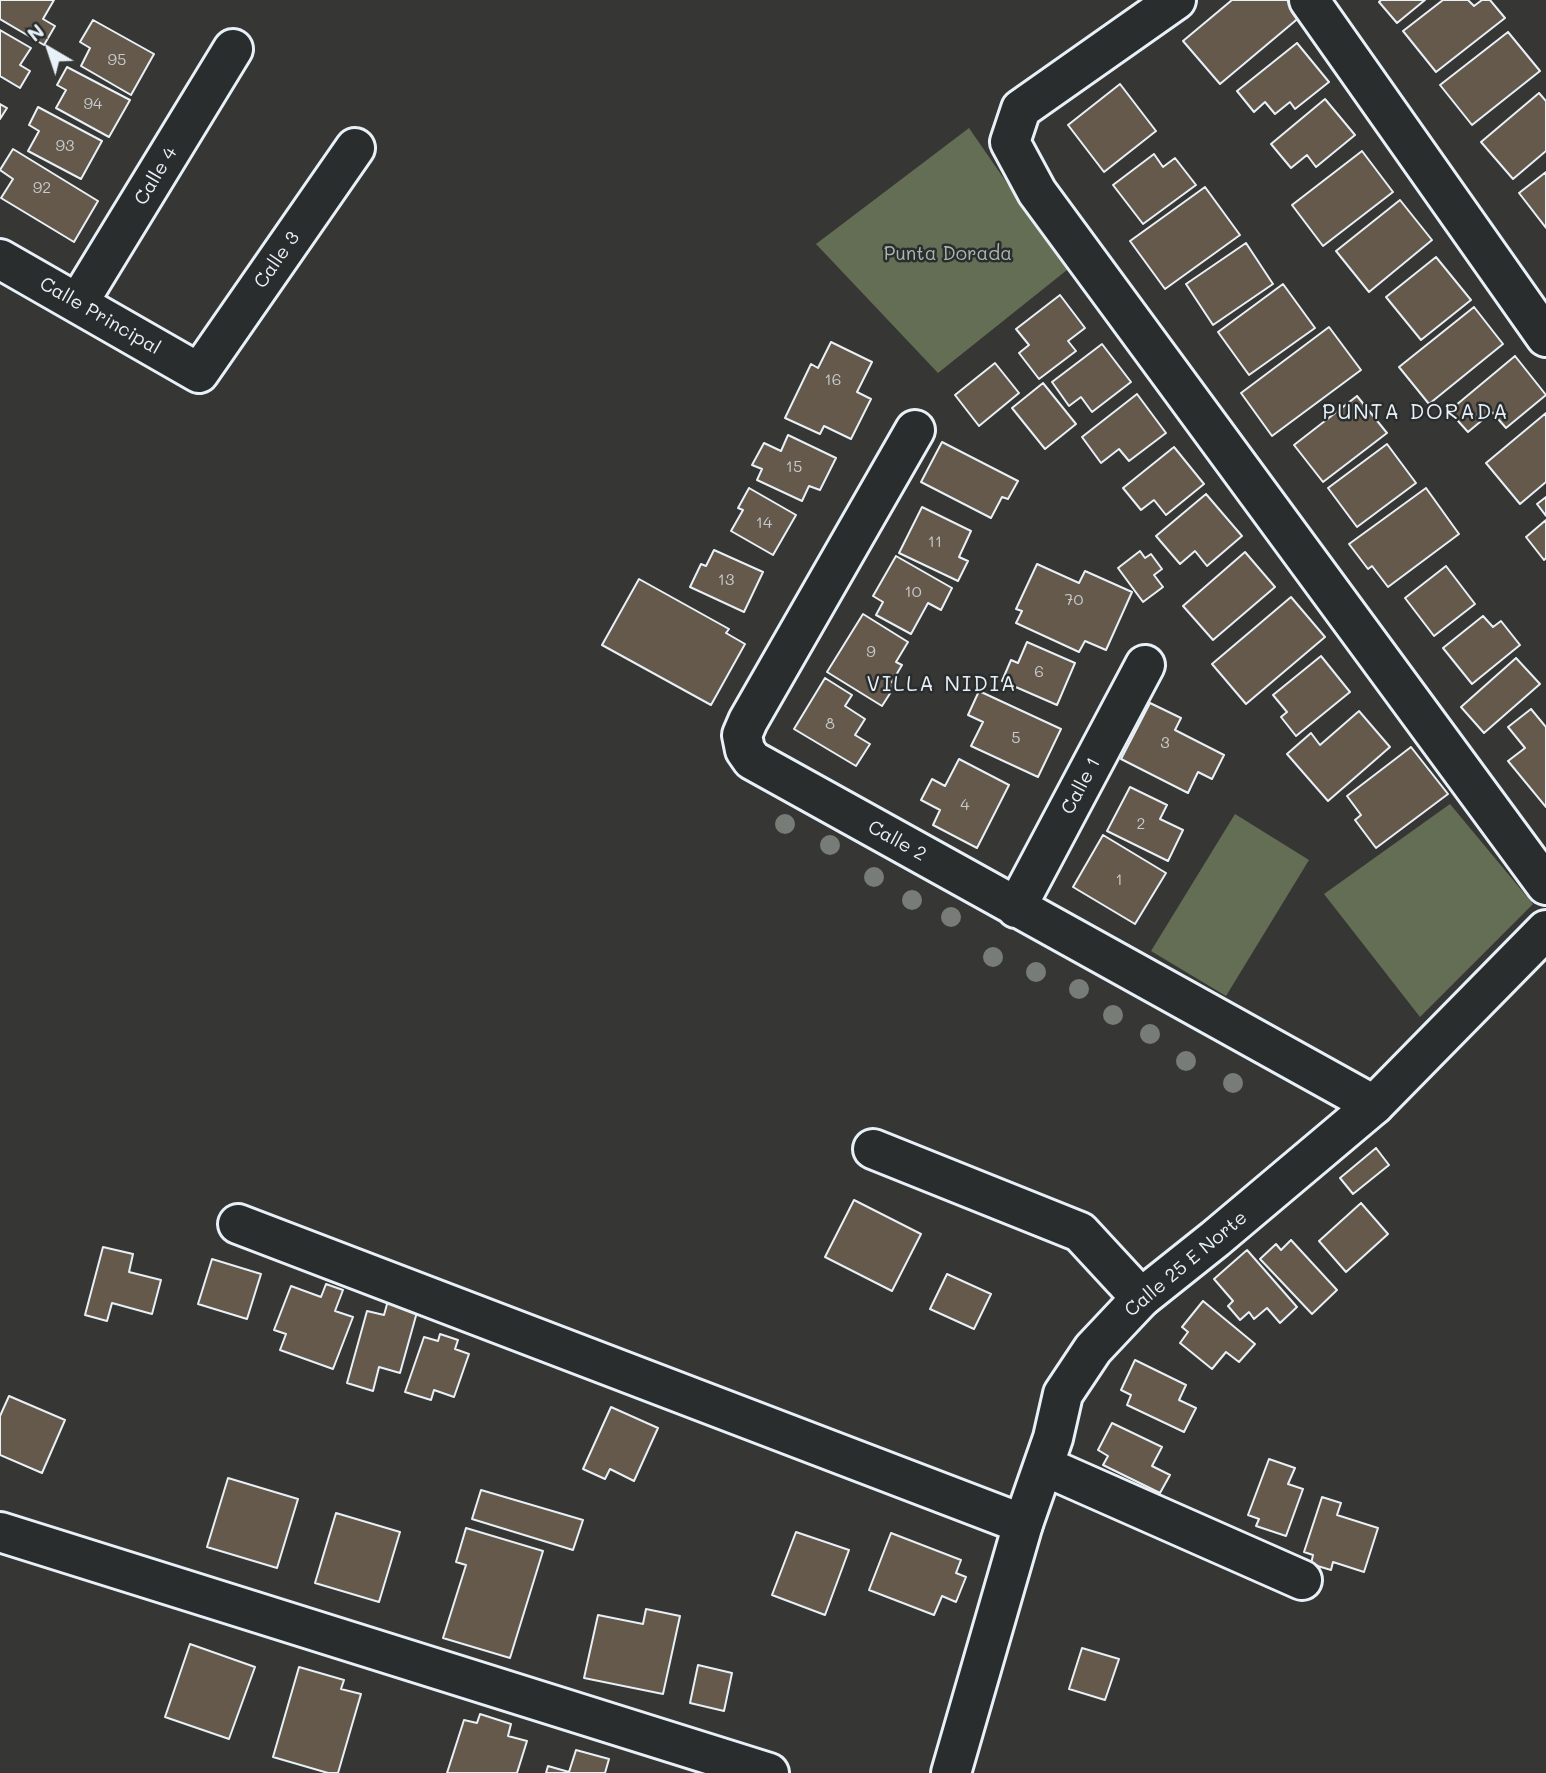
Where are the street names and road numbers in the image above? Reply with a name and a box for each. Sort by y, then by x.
street label: Calle 4 [130,143,182,209]
street label: Calle 3 [249,227,305,293]
street label: Calle Principal [36,272,164,360]
street label: Calle 1 [1057,754,1105,818]
street label: Calle 2 [864,816,930,866]
street label: Calle 25 E Norte [1120,1206,1252,1322]

